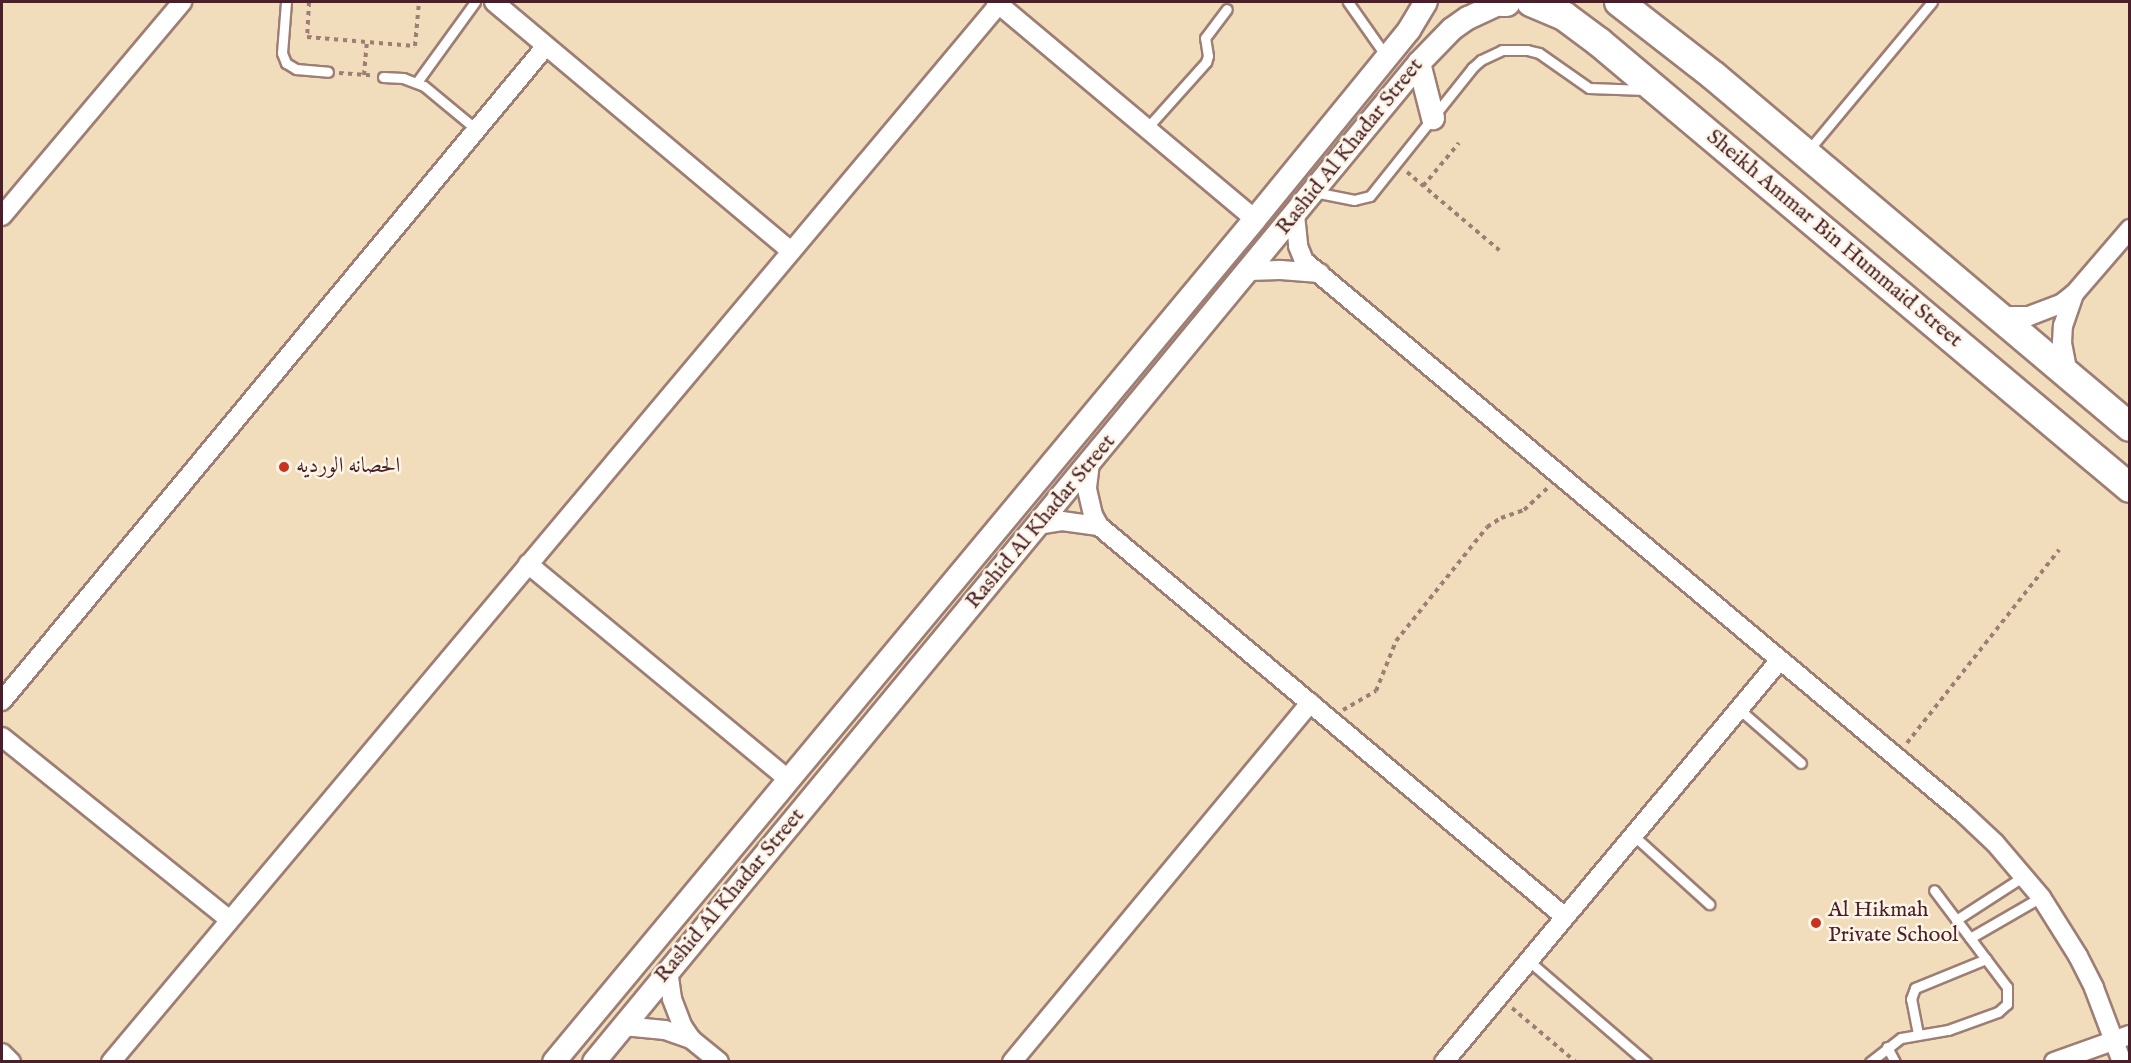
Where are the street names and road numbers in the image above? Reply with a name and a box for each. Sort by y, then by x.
street label: Rashid Al Khadar Street [1271,53,1429,241]
street label: Sheikh Ammar Bin Hummaid Street [1701,124,1967,354]
street label: Rashid Al Khadar Street [960,429,1122,615]
street label: Rashid Al Khadar Street [649,803,811,989]

